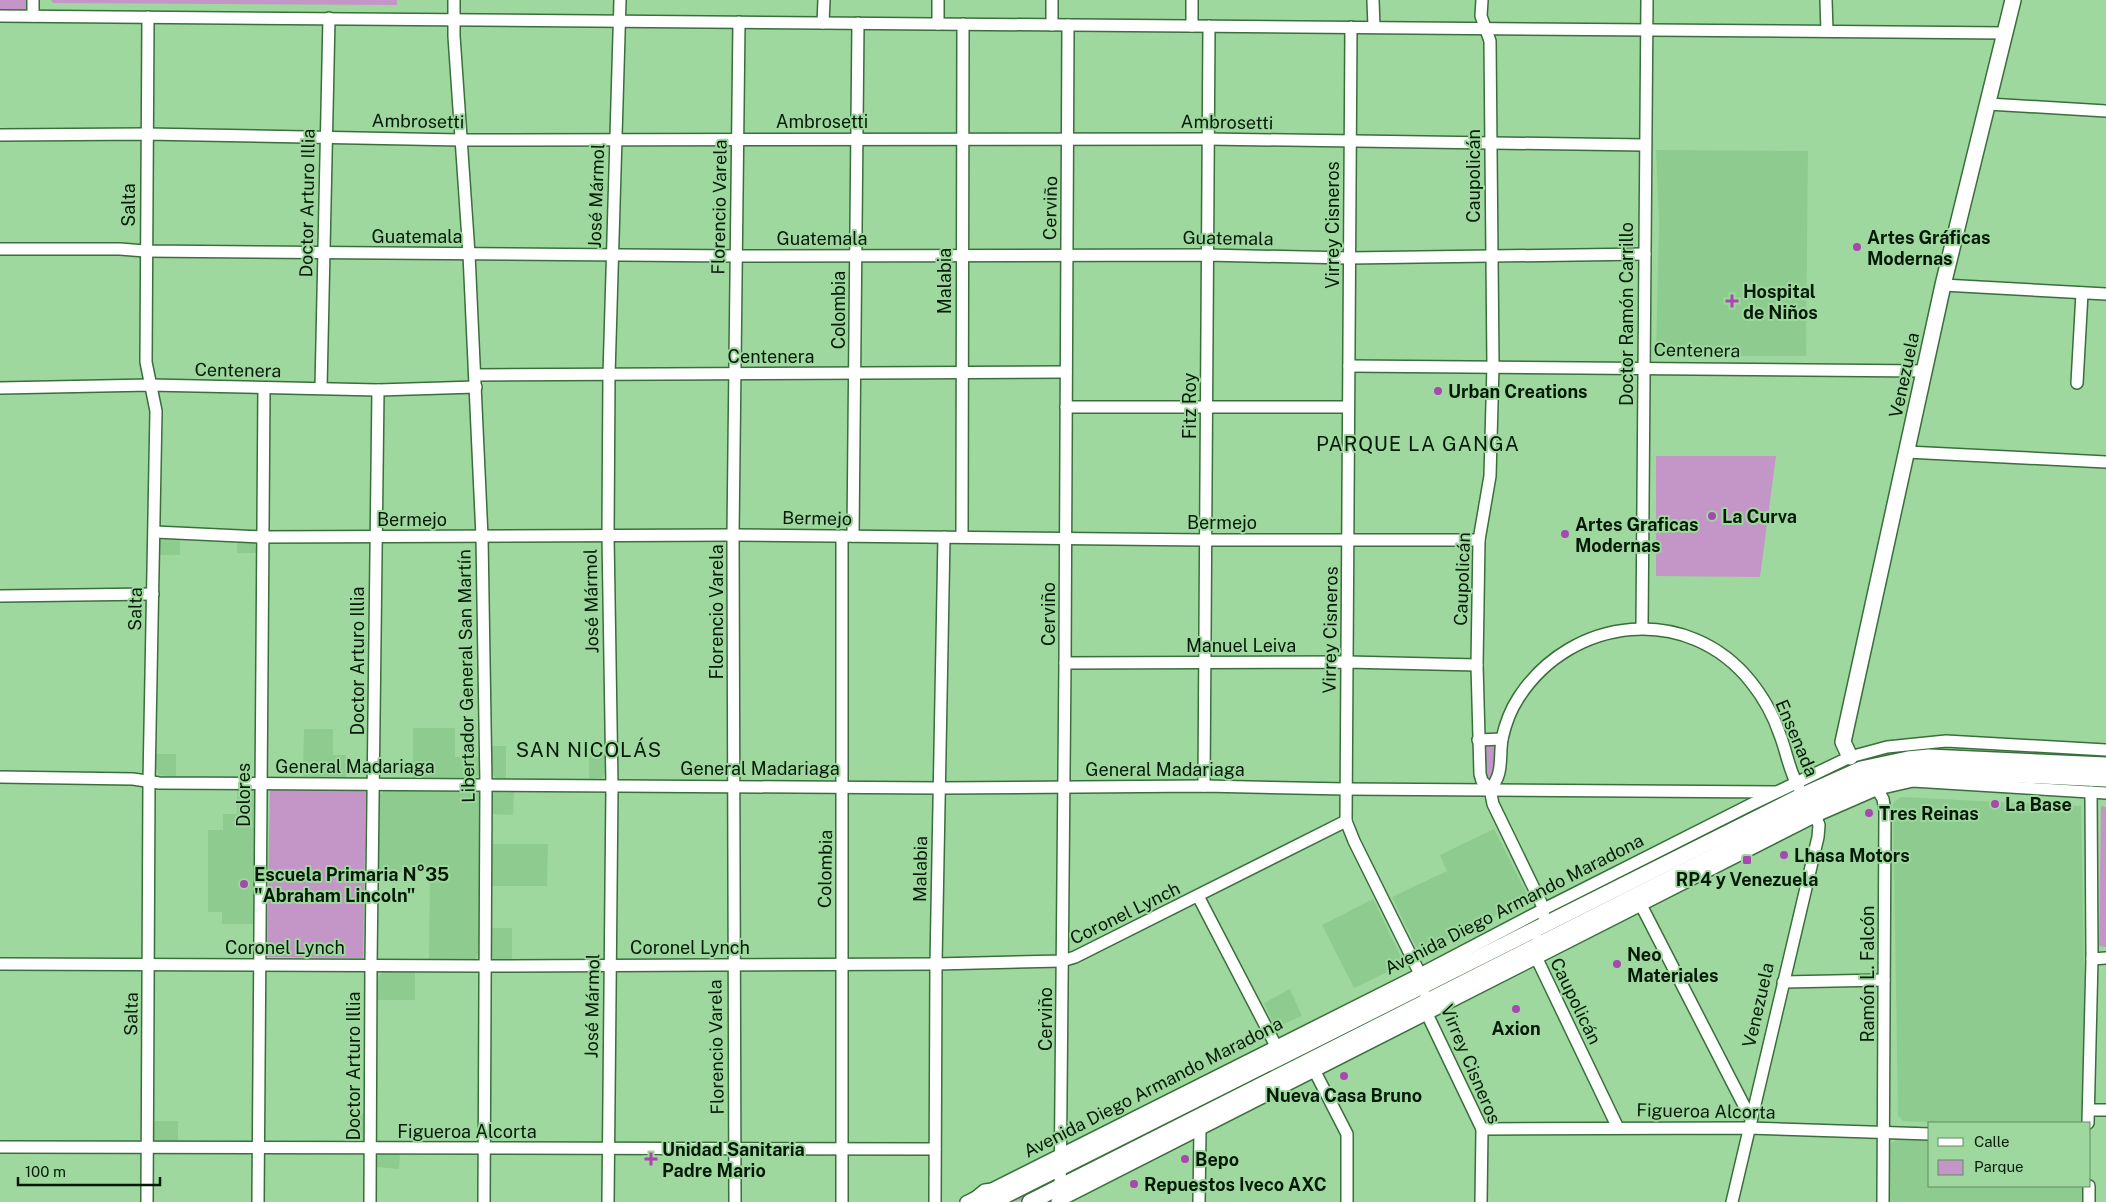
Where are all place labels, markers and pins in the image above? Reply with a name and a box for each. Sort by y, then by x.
place label: Artes Gráficas Modernas [1867,227,1990,269]
marker: Artes Gráficas Modernas [1851,241,1863,253]
place label: Hospital de Niños [1743,281,1818,323]
marker: Hospital de Niños [1725,294,1739,308]
place label: Urban Creations [1448,381,1588,402]
marker: Urban Creations [1432,385,1444,397]
place label: La Curva [1722,506,1797,527]
marker: La Curva [1706,510,1718,522]
place label: Artes Graficas Modernas [1575,514,1698,556]
marker: Artes Graficas Modernas [1559,528,1571,540]
place label: La Base [2005,794,2072,815]
marker: La Base [1989,798,2001,810]
place label: Tres Reinas [1879,803,1979,824]
marker: Tres Reinas [1863,807,1875,819]
place label: Lhasa Motors [1794,845,1910,866]
marker: Lhasa Motors [1778,849,1790,861]
marker: RP4 y Venezuela [1741,854,1753,866]
place label: Escuela Primaria N°35 "Abraham Lincoln" [254,864,449,906]
place label: RP4 y Venezuela [1676,869,1818,890]
marker: Escuela Primaria N°35 "Abraham Lincoln" [238,878,250,890]
place label: Neo Materiales [1627,944,1719,986]
marker: Neo Materiales [1611,958,1623,970]
marker: Axion [1510,1003,1522,1015]
place label: Axion [1491,1018,1541,1039]
marker: Nueva Casa Bruno [1338,1070,1350,1082]
place label: Nueva Casa Bruno [1266,1085,1422,1106]
place label: Unidad Sanitaria Padre Mario [662,1139,805,1181]
place label: Bepo [1195,1149,1239,1170]
marker: Unidad Sanitaria Padre Mario [644,1152,658,1166]
marker: Bepo [1179,1153,1191,1165]
place label: Repuestos Iveco AXC [1144,1174,1327,1195]
marker: Repuestos Iveco AXC [1128,1178,1140,1190]

